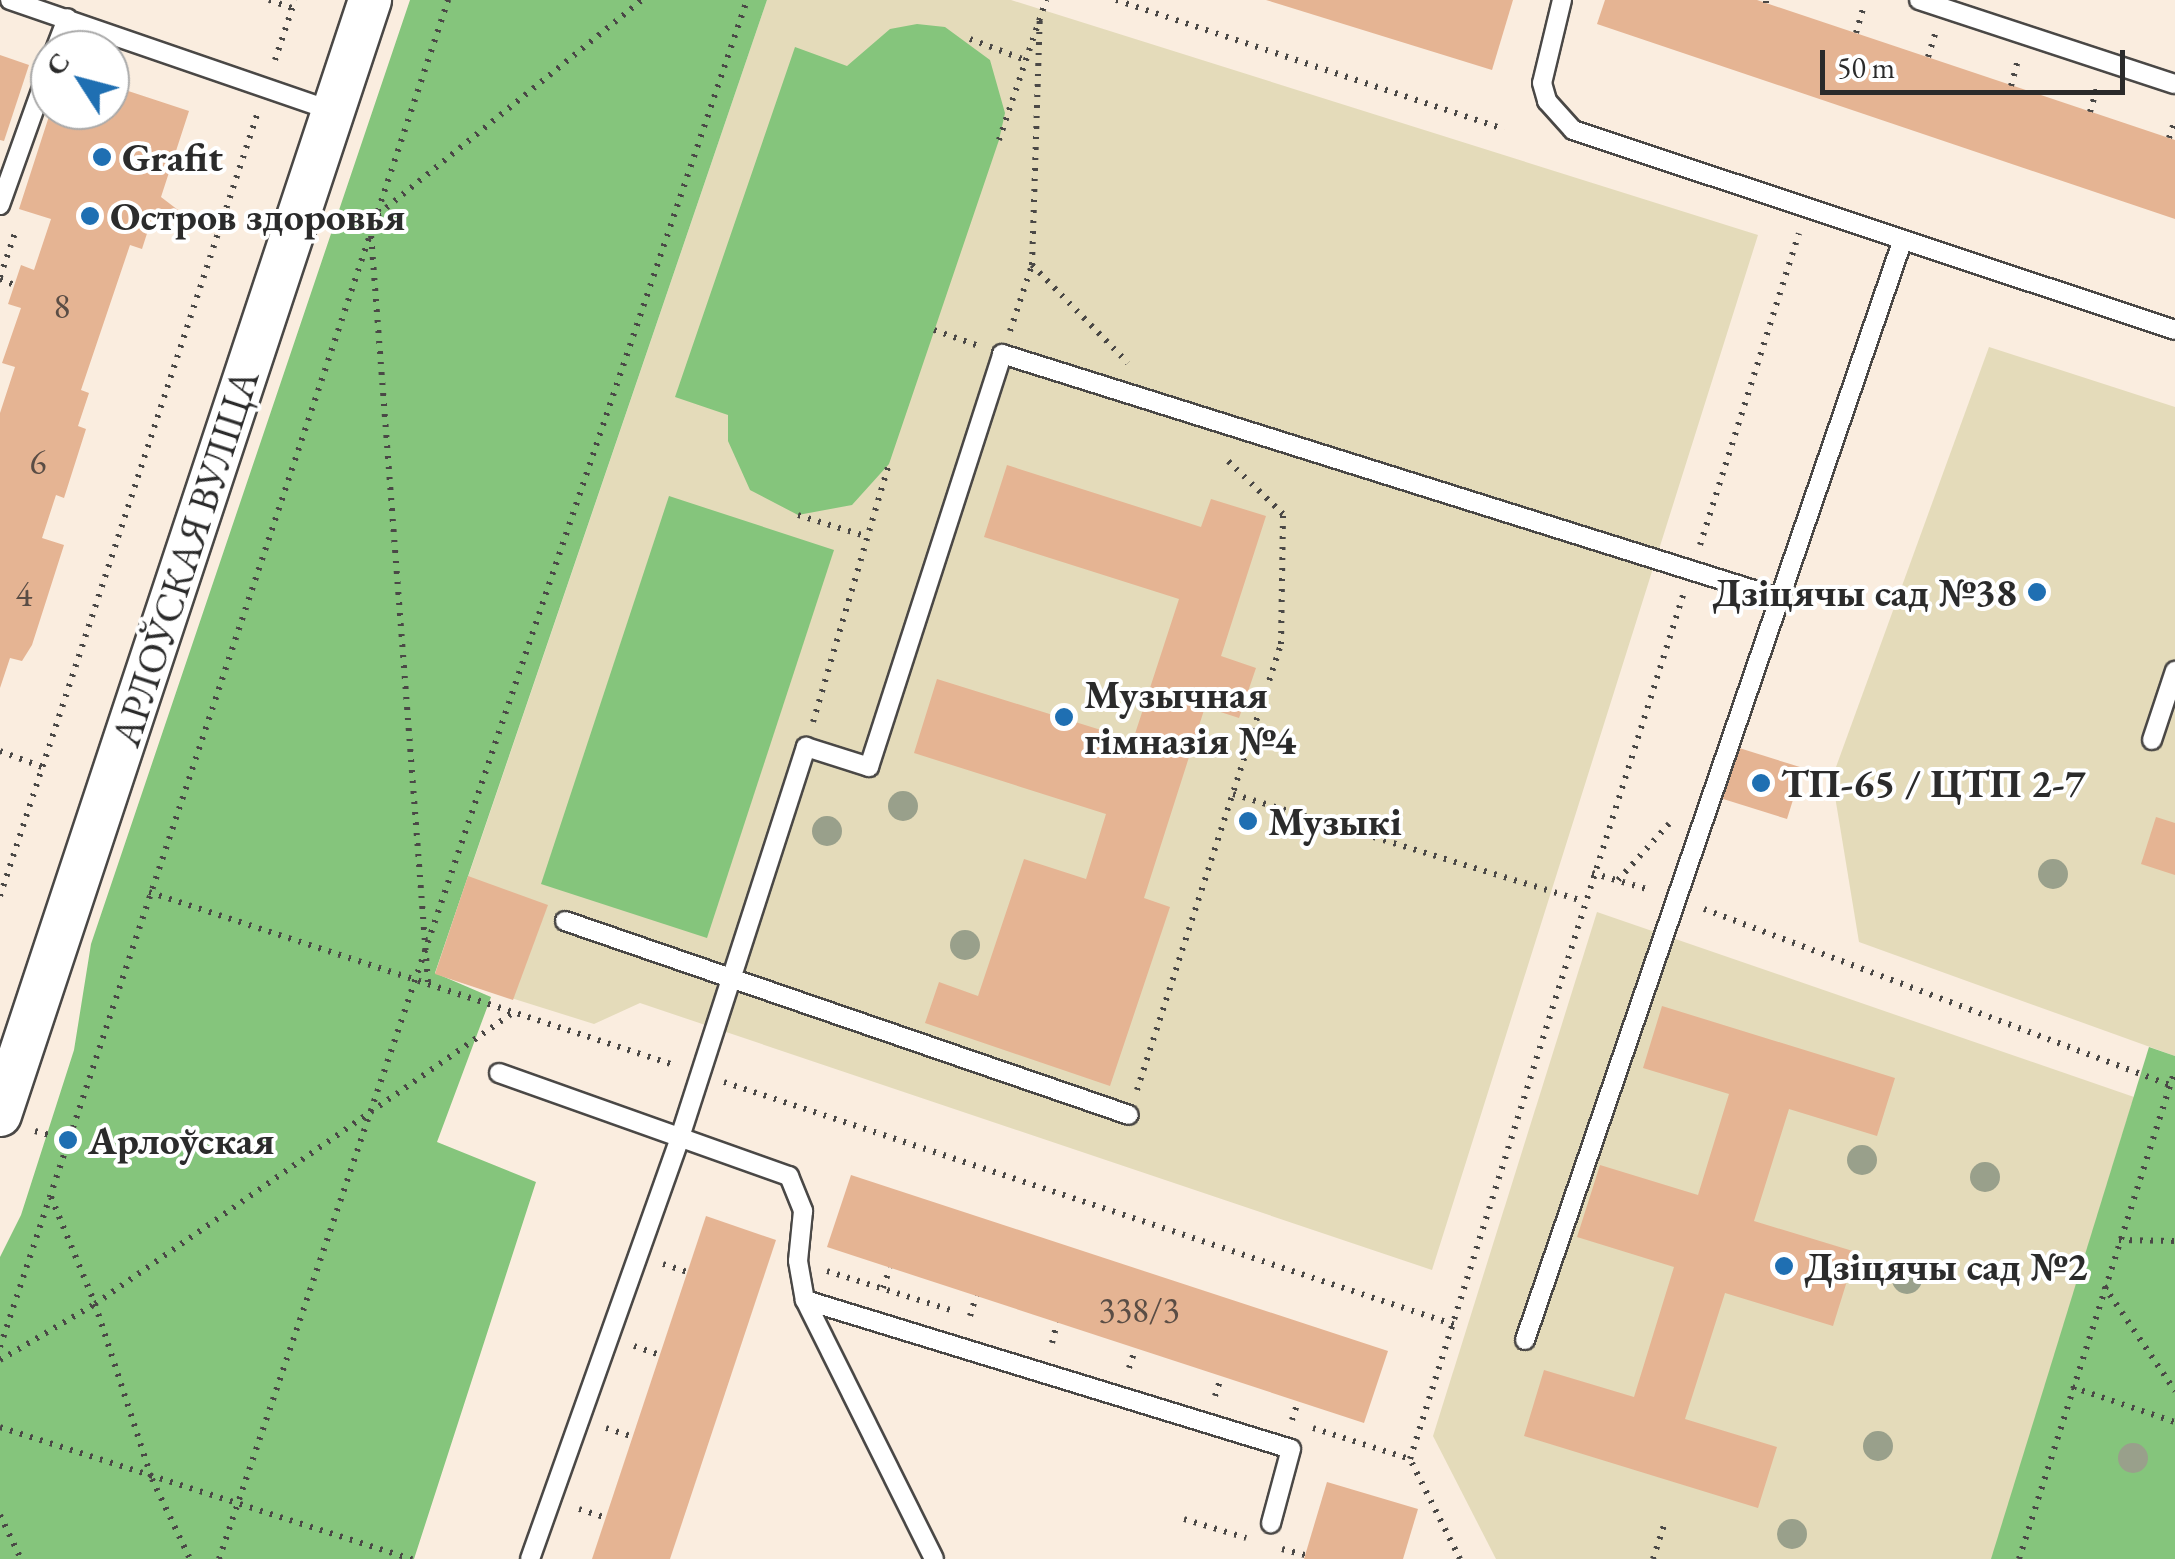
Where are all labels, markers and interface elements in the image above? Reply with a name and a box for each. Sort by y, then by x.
north arrow [30,30,130,130]
scale bar [1825,30,2130,92]
text: С [37,45,78,82]
text: 50 m [1837,48,1895,87]
place label: Grafit [122,133,223,181]
marker: Grafit [91,146,113,168]
place label: Остров здоровья [110,192,405,240]
marker: Остров здоровья [79,205,101,227]
house number: 8 [54,285,70,327]
street label: АРЛОЎСКАЯ ВУЛІЦА [101,364,269,752]
house number: 6 [30,441,46,483]
place label: Дзіцячы сад №38 [1712,568,2017,616]
house number: 4 [16,573,32,615]
marker: Дзіцячы сад №38 [2026,581,2048,603]
place label: Музычная гімназія №4 [1084,670,1296,764]
marker: Музычная гімназія №4 [1053,706,1075,728]
place label: ТП-65 / ЦТП 2-7 [1781,759,2086,807]
marker: ТП-65 / ЦТП 2-7 [1750,772,1772,794]
place label: Музыкі [1268,797,1402,845]
marker: Музыкі [1237,810,1259,832]
place label: Арлоўская [88,1116,275,1164]
marker: Арлоўская [57,1129,79,1151]
place label: Дзіцячы сад №2 [1804,1242,2088,1290]
marker: Дзіцячы сад №2 [1773,1255,1795,1277]
house number: 338/3 [1098,1289,1180,1331]

